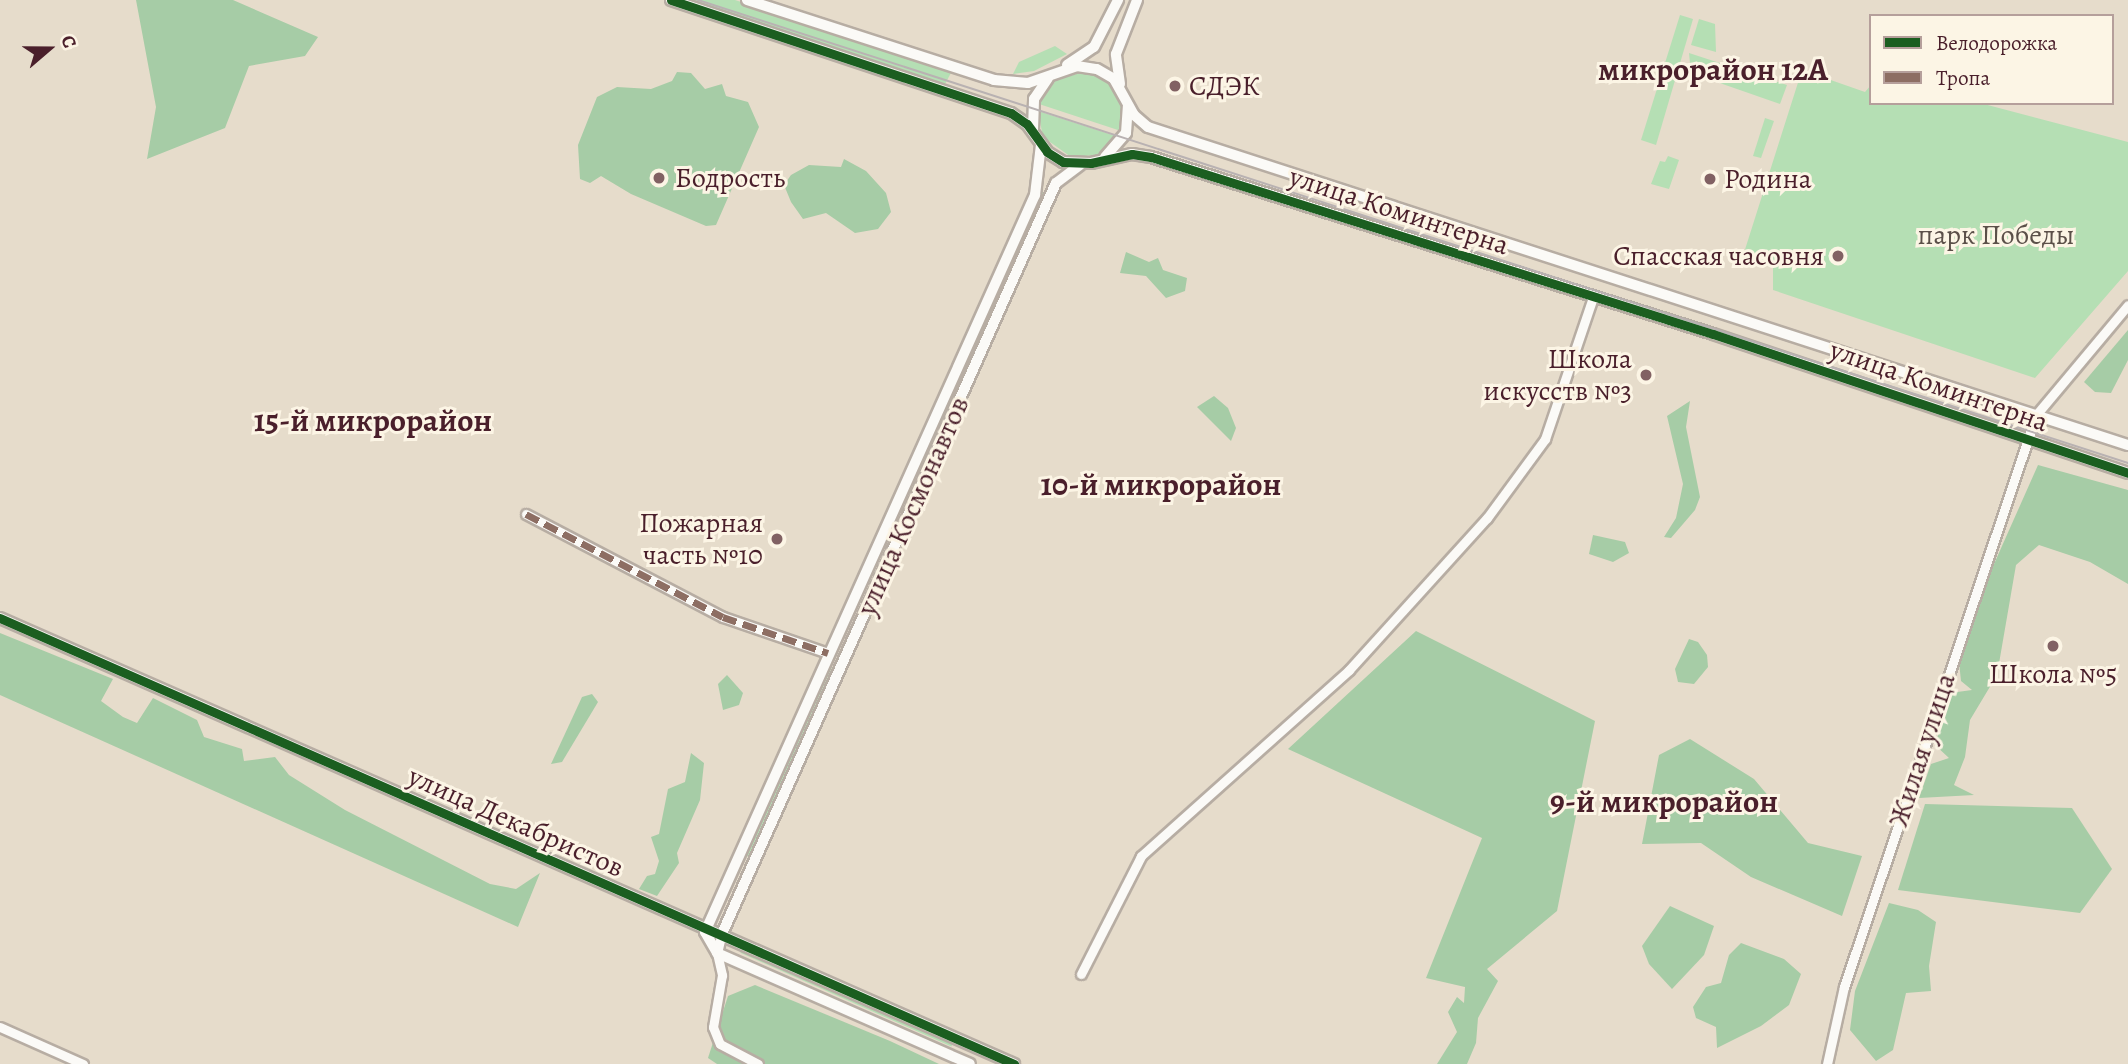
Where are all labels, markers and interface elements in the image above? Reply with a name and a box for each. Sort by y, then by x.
north arrow [14,14,84,84]
legend [1869,14,2114,105]
text: Велодорожка [1936,29,2057,57]
text: С [55,32,83,52]
district label: микрорайон 12А [1598,50,1828,88]
text: Тропа [1936,64,1990,92]
place label: СДЭК [1189,69,1260,103]
marker: СДЭК [1167,78,1183,94]
street label: улица Коминтерна [1285,160,1513,262]
place label: Бодрость [675,161,785,195]
place label: Родина [1724,162,1812,196]
marker: Бодрость [649,168,669,188]
marker: Родина [1702,171,1718,187]
park label: парк Победы [1918,218,2074,252]
place label: Спасская часовня [1613,239,1824,273]
marker: Спасская часовня [1830,248,1846,264]
street label: улица Коминтерна [1825,333,2053,439]
place label: Школа искусств №3 [1483,342,1632,408]
marker: Школа искусств №3 [1638,367,1654,383]
street label: улица Космонавтов [850,392,976,620]
district label: 15-й микрорайон [254,401,492,439]
district label: 10-й микрорайон [1041,465,1281,503]
place label: Пожарная часть №10 [639,506,763,572]
marker: Пожарная часть №10 [769,531,785,547]
marker: Школа №5 [2045,638,2061,654]
place label: Школа №5 [1989,657,2117,691]
street label: Жилая улица [1881,669,1963,831]
street label: улица Декабристов [403,759,629,885]
district label: 9-й микрорайон [1550,782,1778,820]

